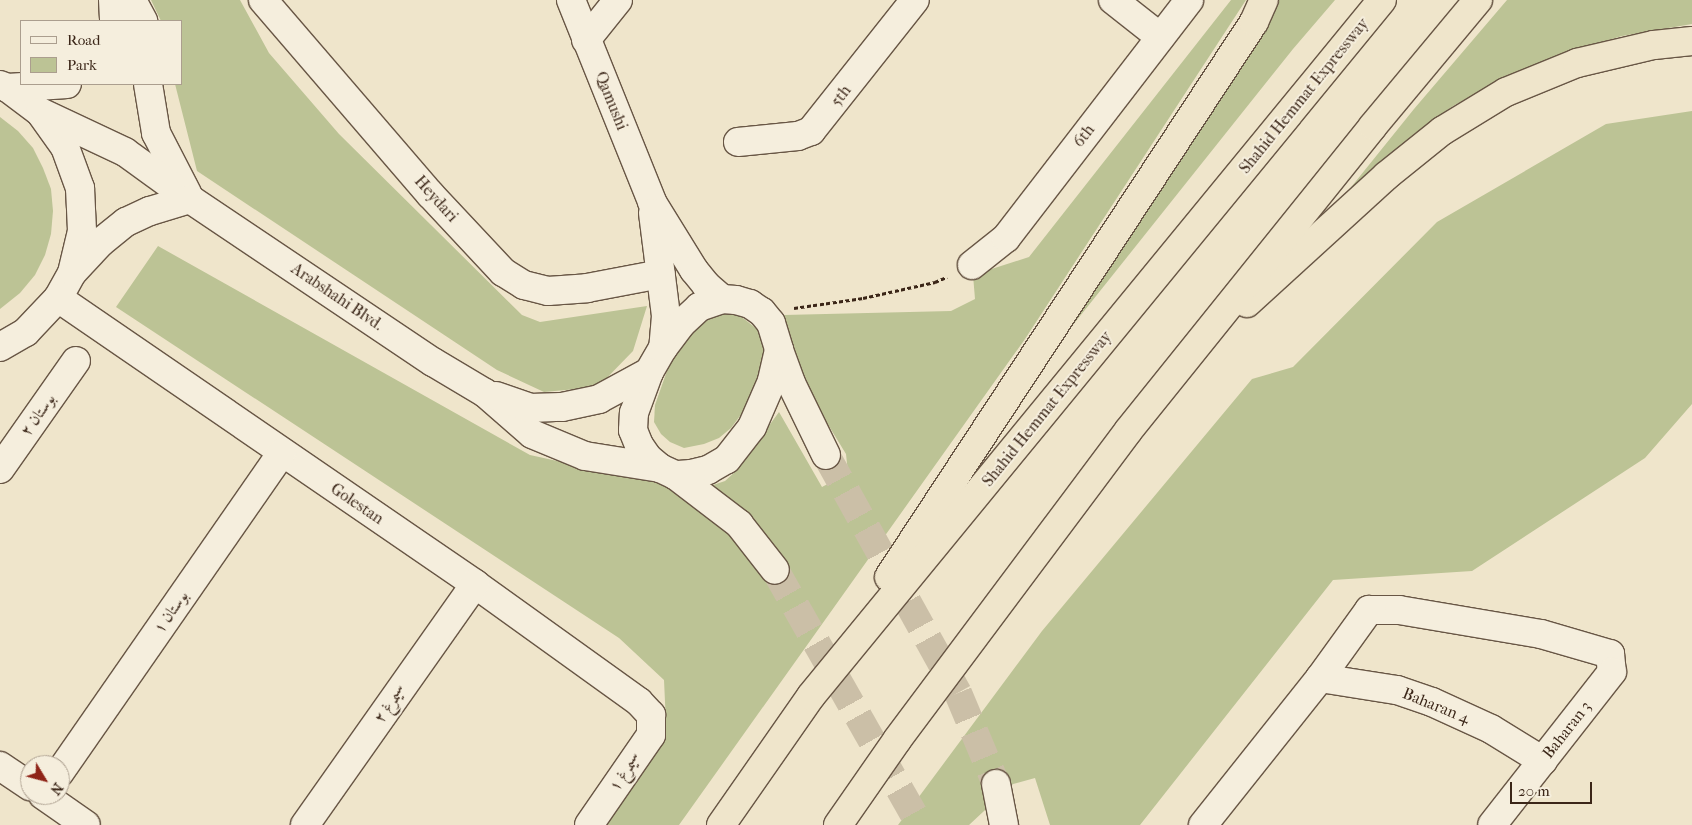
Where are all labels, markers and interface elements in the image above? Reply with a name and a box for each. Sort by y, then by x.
street label: Shahid Hemmat Expressway [1235,14,1373,178]
legend [20,20,182,85]
text: Road [67,31,100,49]
text: Park [67,56,97,74]
street label: Qamushi [591,69,631,133]
street label: 5th [827,82,855,110]
street label: 6th [1069,121,1099,151]
street label: Heydari [410,172,462,226]
street label: Arabshahi Blvd. [287,259,387,335]
street label: Shahid Hemmat Expressway [978,327,1116,491]
street label: بوستان ۲ [17,390,59,440]
street label: Golestan [327,479,387,529]
street label: بوستان ۱ [150,587,192,637]
street label: سیمرغ ۲ [370,681,410,727]
street label: Baharan 4 [1400,684,1472,728]
street label: Baharan 3 [1539,697,1595,763]
street label: سیمرغ ۱ [605,749,645,795]
north arrow [20,755,70,805]
scale bar [1512,772,1594,804]
text: N [47,779,67,798]
text: 20 m [1518,782,1550,800]

